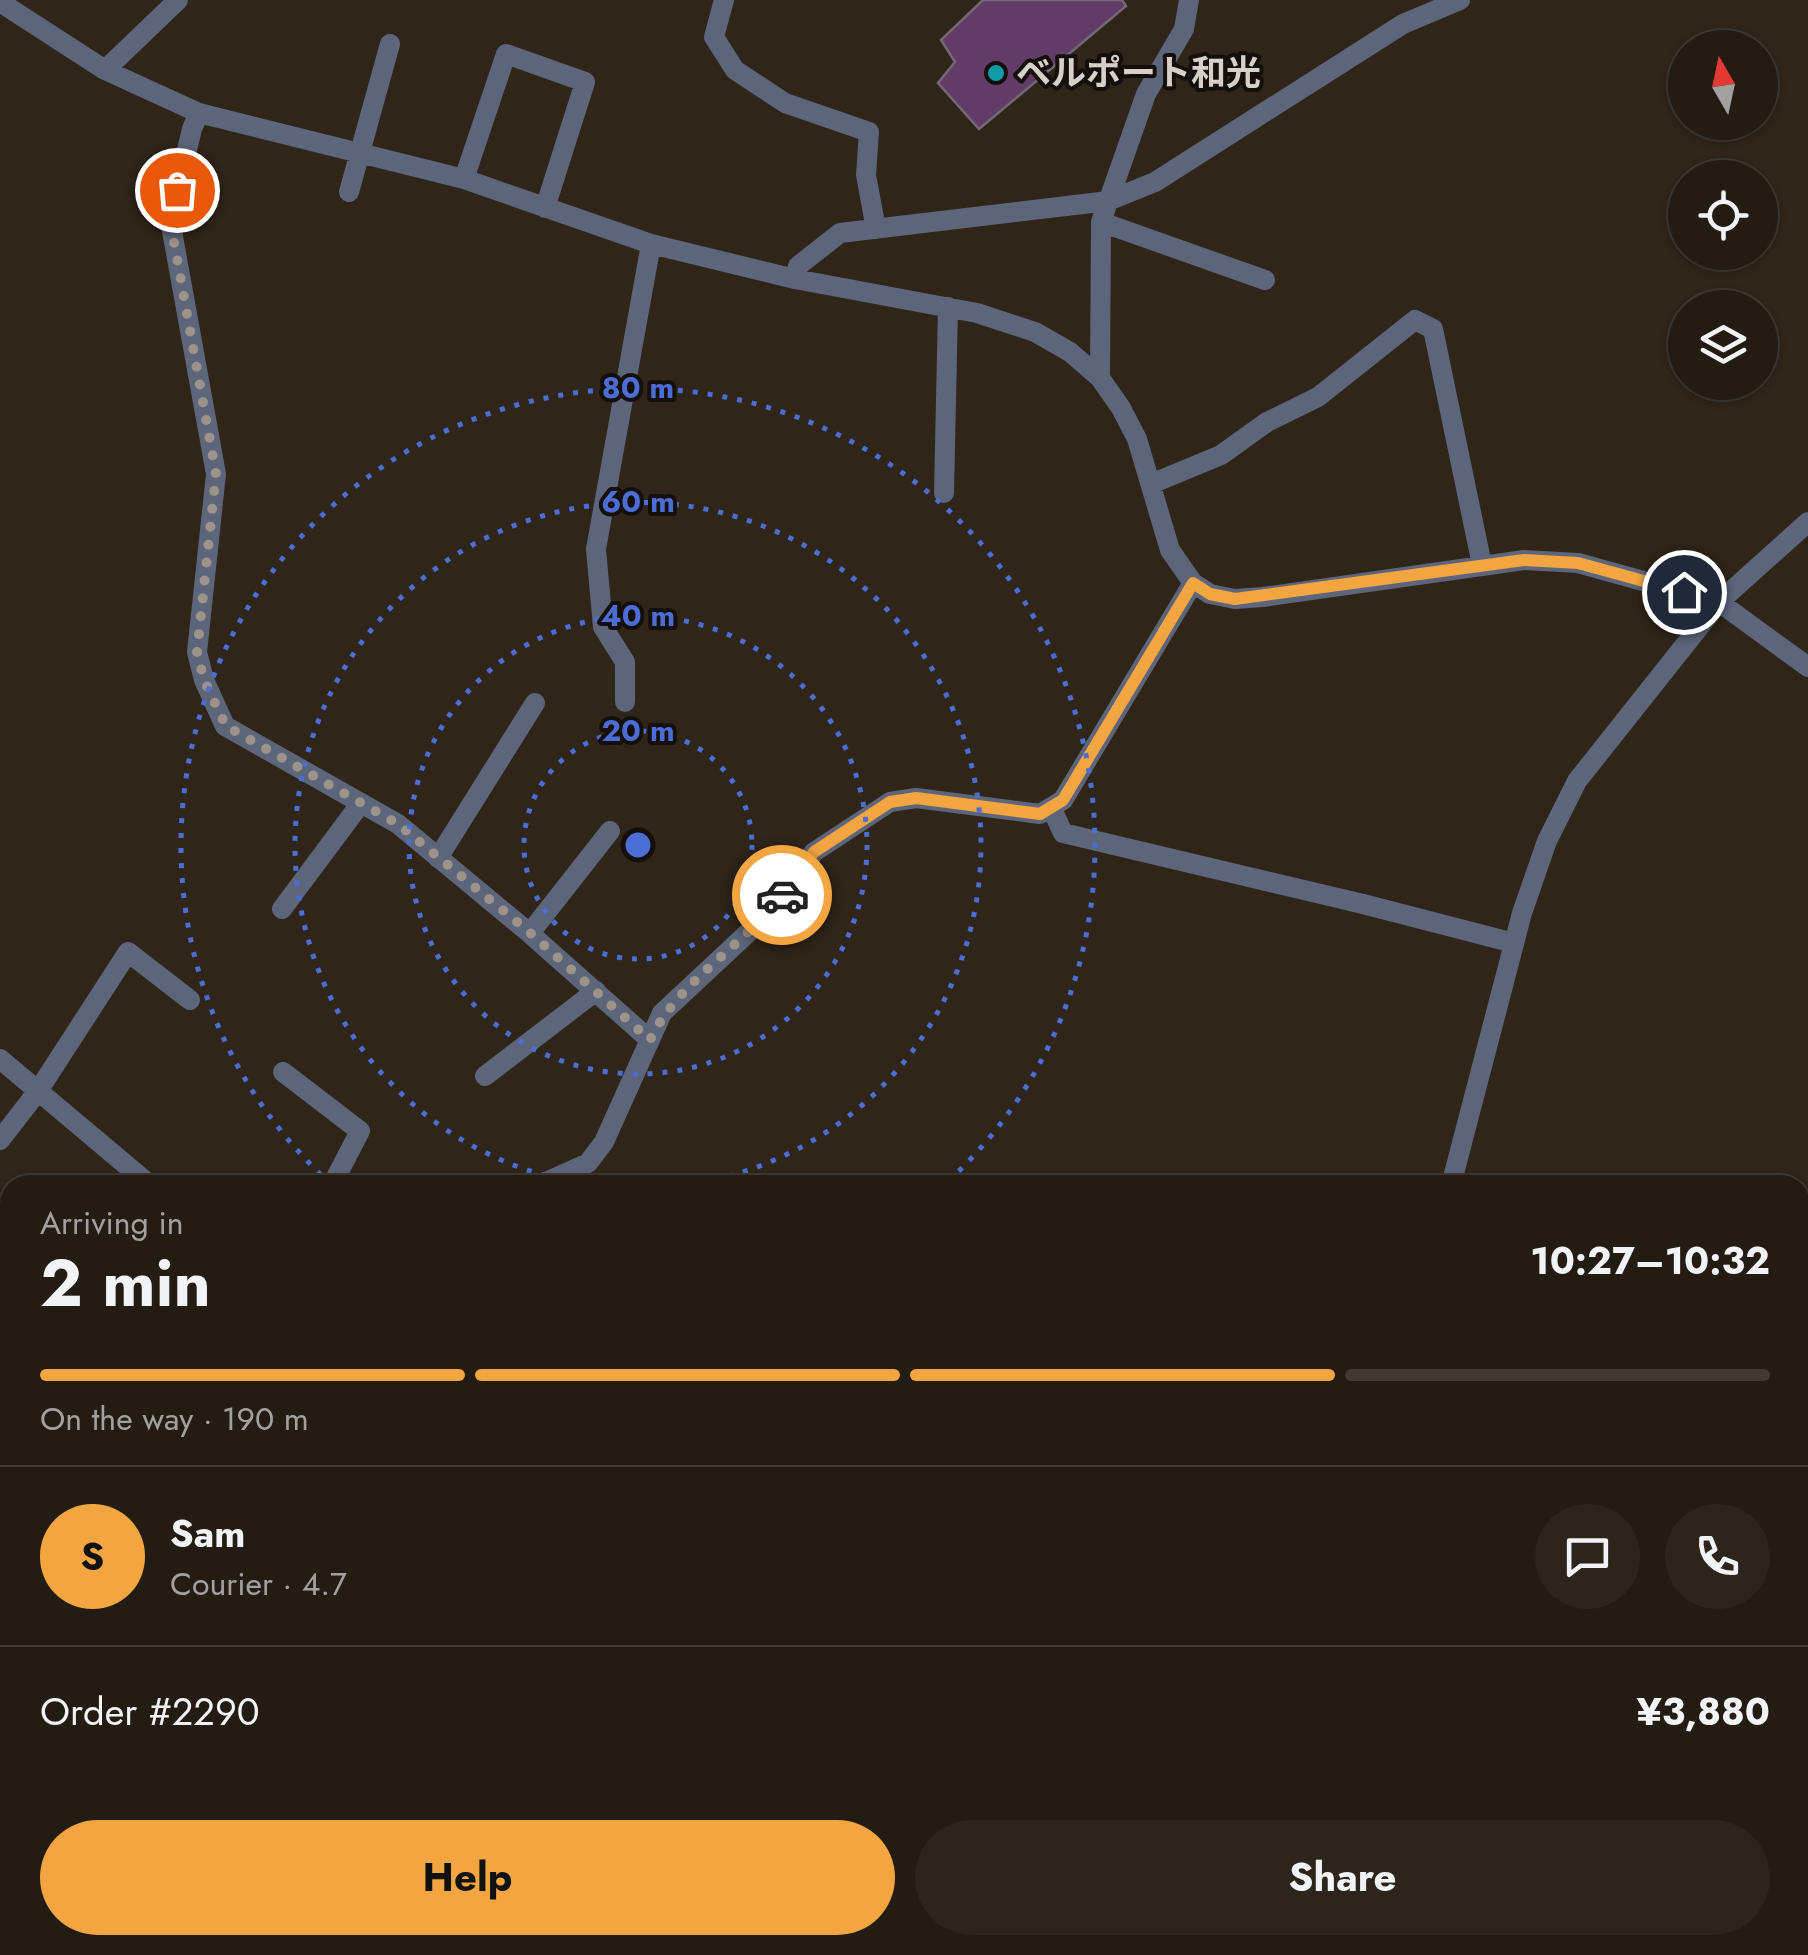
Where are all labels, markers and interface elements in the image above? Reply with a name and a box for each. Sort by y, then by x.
north arrow [1668,30,1778,140]
map controls [1668,30,1778,400]
place label: ベルポート和光 [1016,48,1261,98]
marker: ベルポート和光 [985,62,1007,84]
pin [135,148,220,233]
button: locate [1668,160,1778,270]
icon: bag [150,163,205,218]
button: layers [1668,290,1778,400]
text: 80 m [602,366,674,409]
text: 60 m [601,480,675,523]
pin [1642,550,1727,635]
icon: home [1657,565,1712,620]
text: 40 m [601,594,675,637]
text: 20 m [601,709,675,752]
centre of rings [620,827,656,863]
courier [732,845,832,945]
icon: car [755,868,810,923]
text: Arriving in [40,1200,184,1246]
text: 10:27–10:32 [1530,1233,1770,1288]
text: 2 min [40,1236,211,1330]
text: On the way · 190 m [40,1396,309,1442]
button: chat [1535,1504,1640,1609]
button: phone [1665,1504,1770,1609]
text: Sam [170,1506,245,1561]
text: S [81,1529,104,1584]
text: Courier · 4.7 [170,1561,347,1607]
text: Order #2290 [40,1684,260,1739]
text: ¥3,880 [1636,1684,1770,1739]
button: Help [40,1820,895,1935]
button: Share [915,1820,1770,1935]

